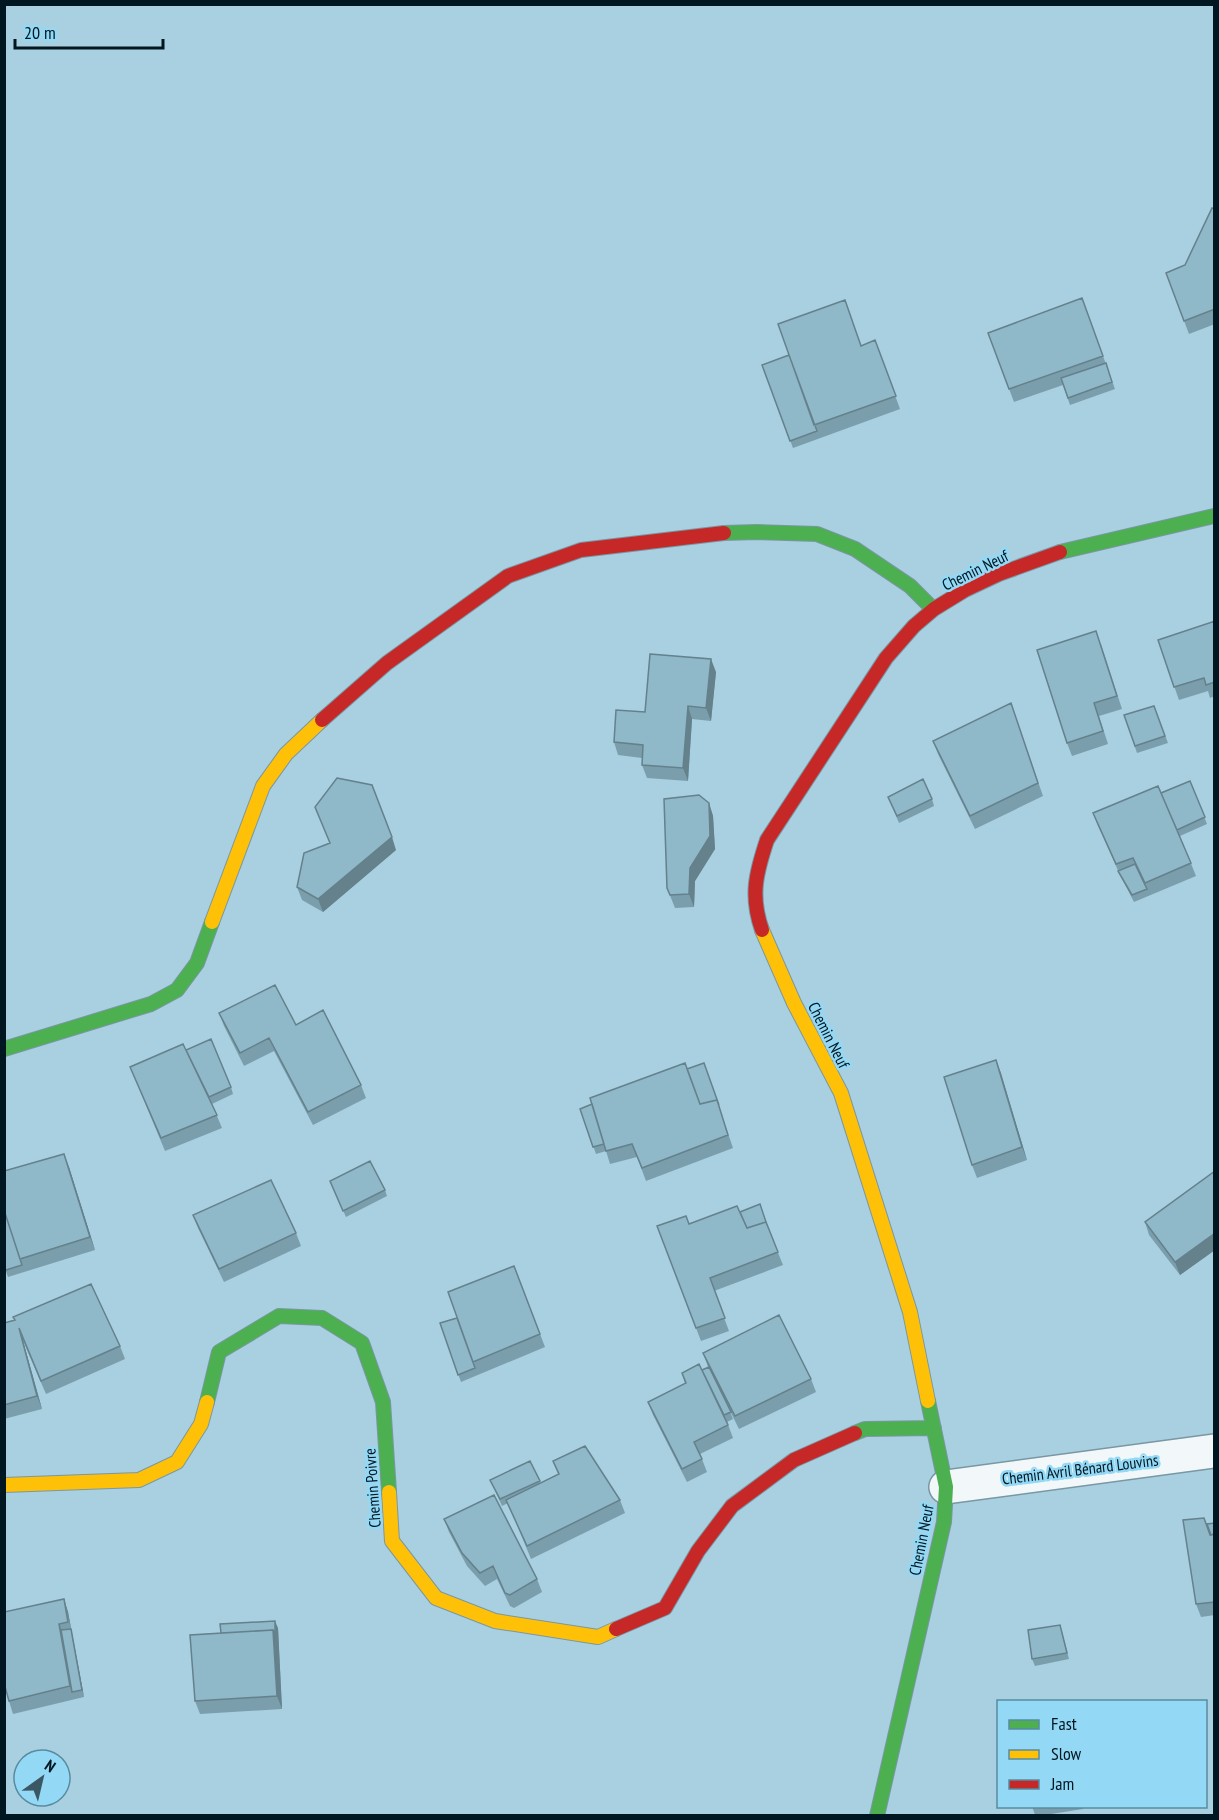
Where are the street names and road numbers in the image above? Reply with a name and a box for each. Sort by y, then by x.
street label: Chemin Neuf [938,545,1012,595]
street label: Chemin Neuf [804,999,855,1072]
street label: Chemin Poivre [359,1448,385,1528]
street label: Chemin Avril Bénard Louvins [1001,1449,1159,1489]
street label: Chemin Neuf [904,1502,938,1577]

